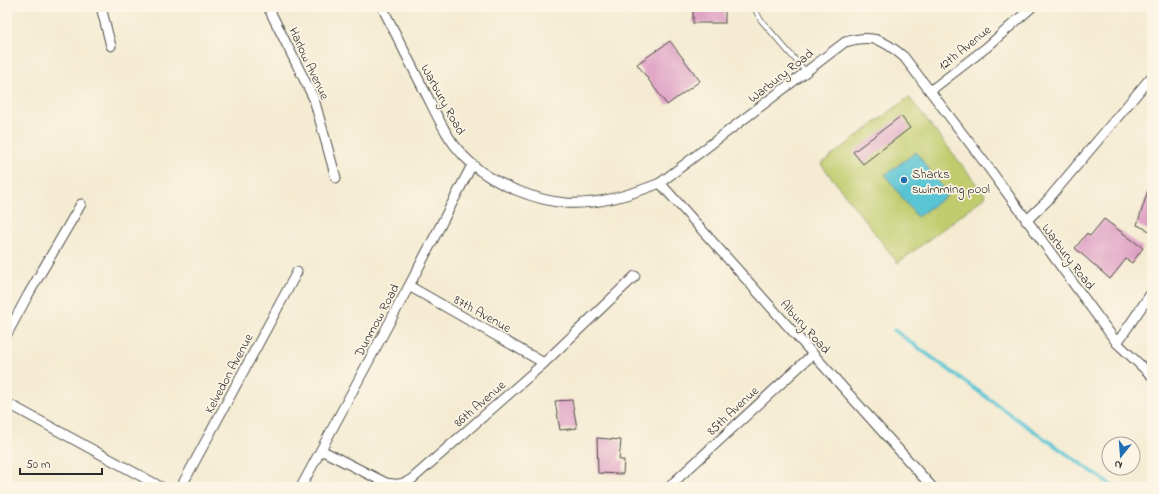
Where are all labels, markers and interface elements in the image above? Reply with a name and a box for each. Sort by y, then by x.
street label: 12th Avenue [934,21,996,75]
street label: Harlow Avenue [284,24,334,103]
street label: Warbury Road [744,44,819,109]
street label: Warbury Road [415,61,470,140]
place label: Sharks swimming pool [912,165,990,200]
marker: Sharks swimming pool [899,175,909,185]
street label: Warbury Road [1036,220,1099,295]
street label: Dunmow Road [350,280,405,361]
street label: 87th Avenue [450,291,515,338]
street label: Albury Road [775,296,835,360]
street label: Kelvedon Avenue [200,330,258,417]
street label: 86th Avenue [450,376,510,432]
street label: 85th Avenue [703,382,763,440]
north arrow [1101,436,1141,476]
scale bar [20,450,102,476]
text: 50 m [26,456,50,474]
text: N [1112,456,1124,473]

